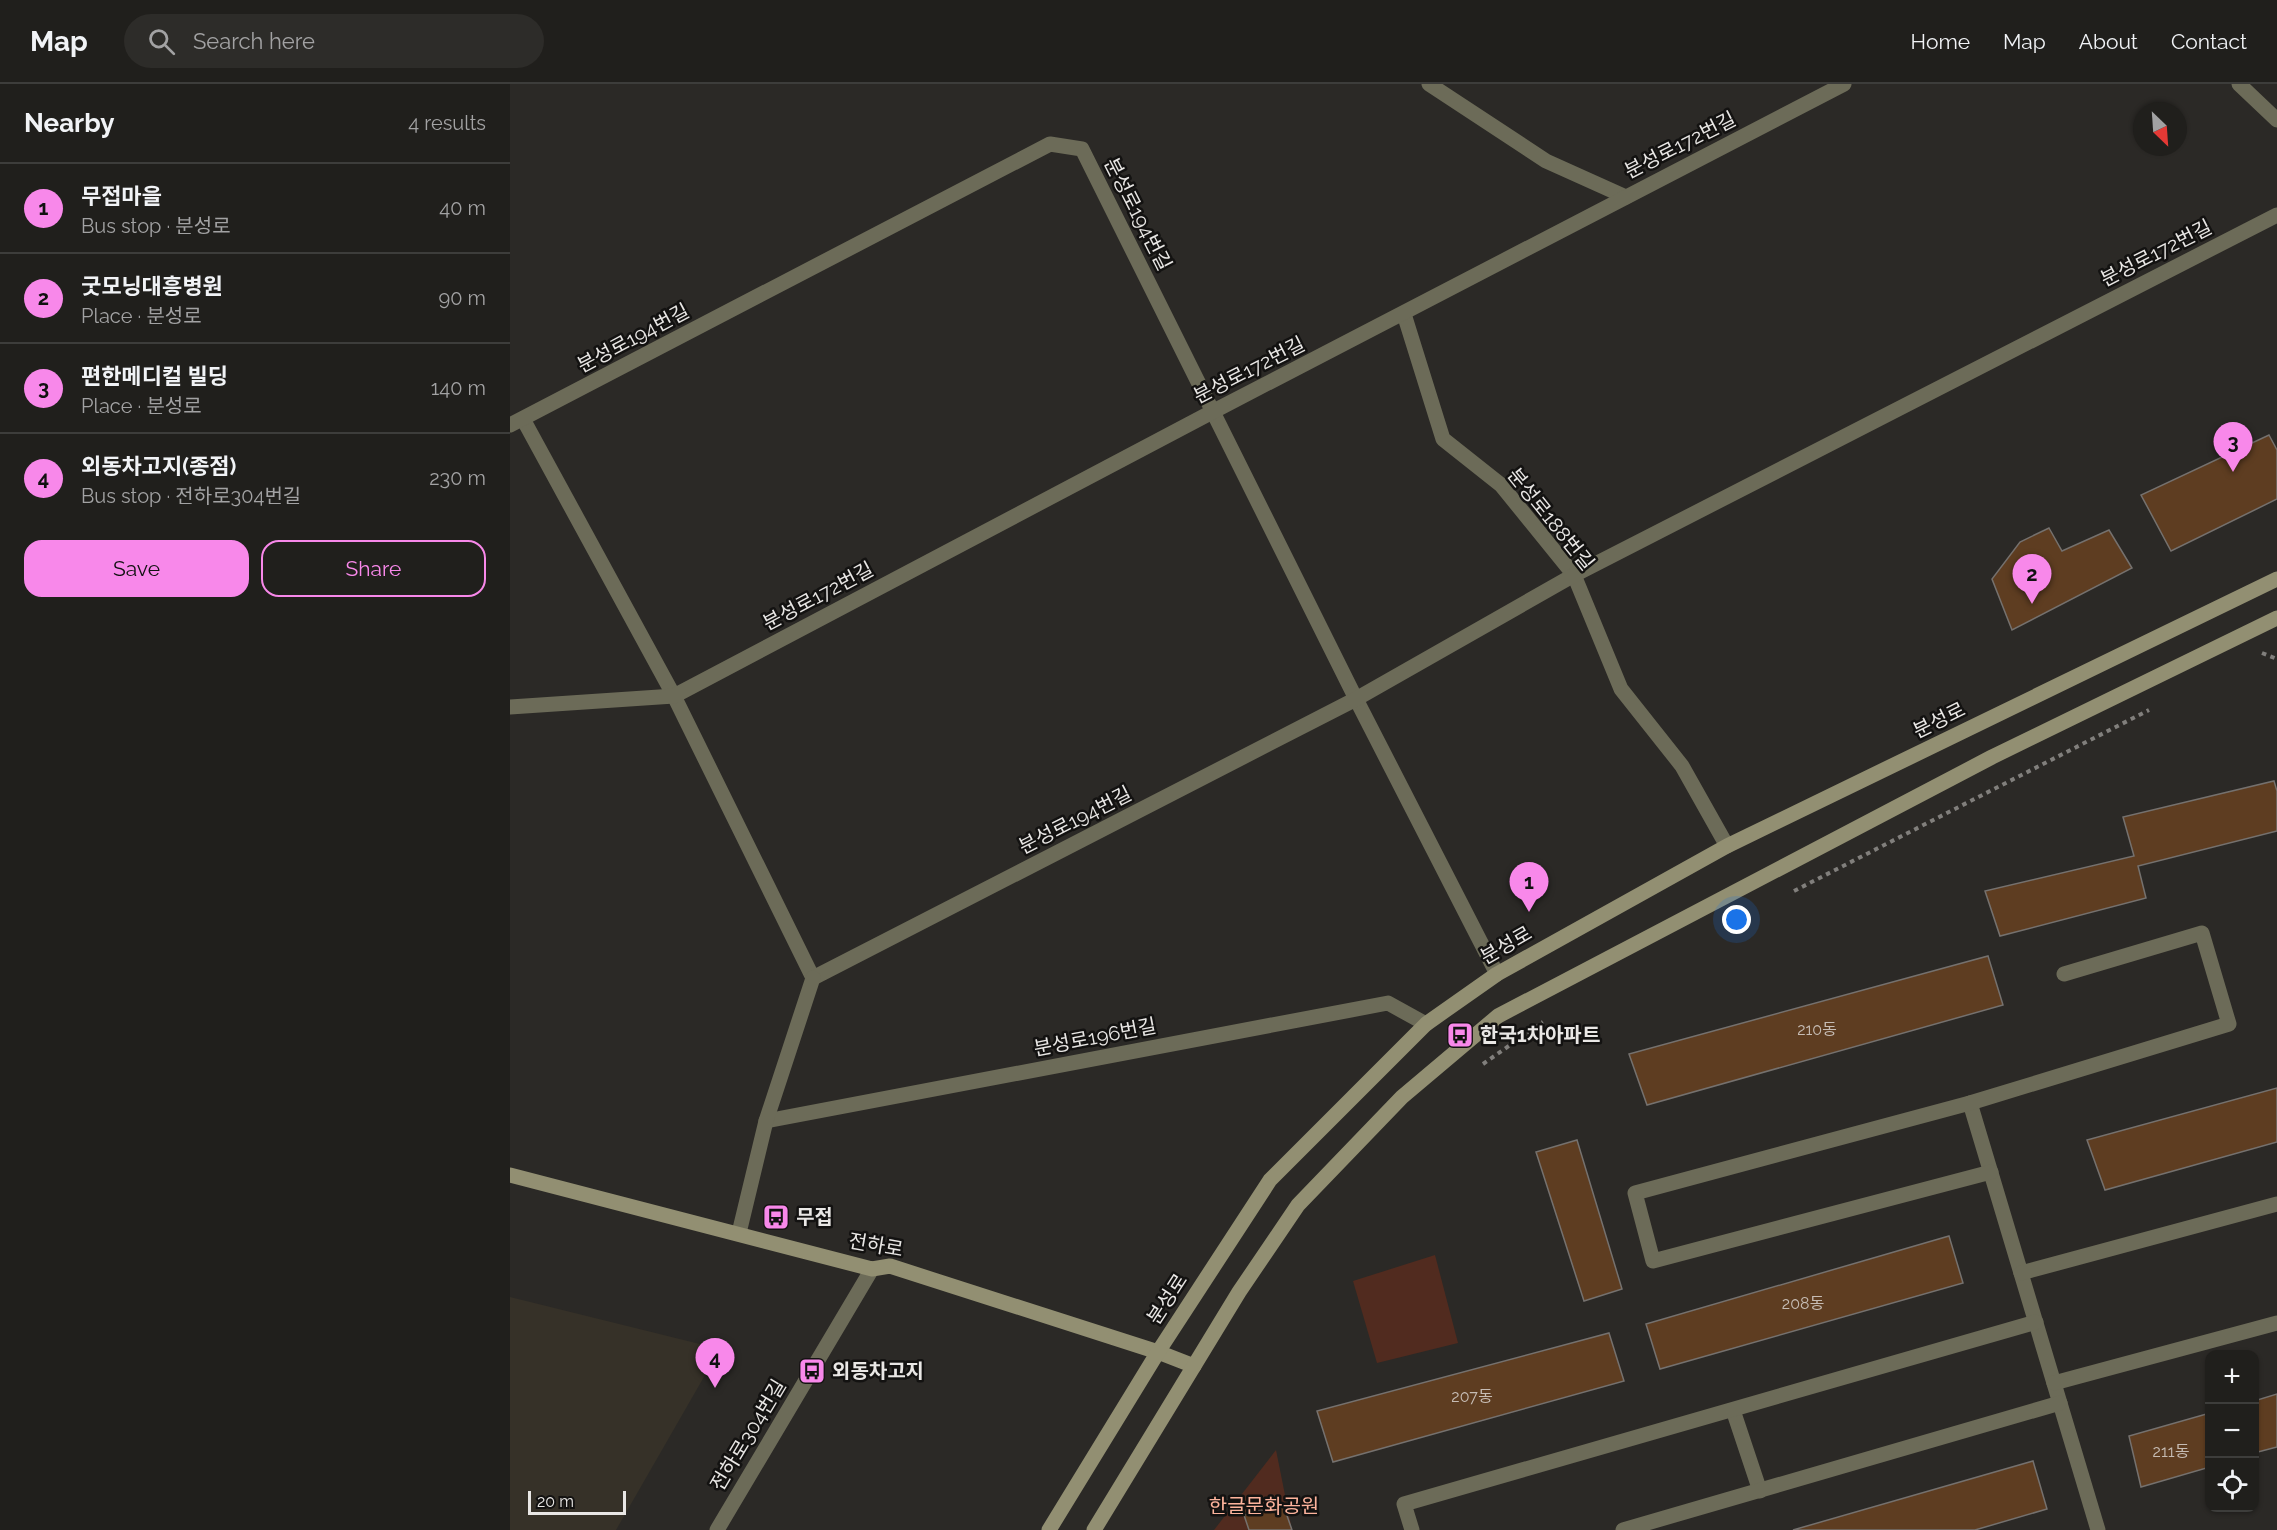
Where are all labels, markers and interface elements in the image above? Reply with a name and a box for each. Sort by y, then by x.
search box [124,14,544,68]
text: Map [30,25,88,58]
icon: search [145,25,178,58]
text: Search here [193,28,315,54]
text: Home [1911,29,1970,54]
text: Map [2003,29,2046,54]
text: About [2079,29,2138,54]
text: Contact [2171,29,2247,54]
north arrow [2133,102,2187,156]
street label: 분성로172번길 [1620,107,1740,183]
text: Nearby [24,108,114,138]
text: 4 results [408,111,486,135]
street label: 분성로194번길 [1099,154,1177,274]
text: 무접마을 [81,183,162,209]
text: 1 [39,196,48,220]
text: 40 m [439,196,486,220]
text: Bus stop · 분성로 [81,214,231,238]
street label: 분성로172번길 [2096,215,2216,291]
text: 굿모닝대흥병원 [81,273,223,299]
text: 2 [38,286,49,310]
text: 90 m [439,286,486,310]
street label: 분성로194번길 [573,298,693,378]
text: Place · 분성로 [81,304,202,328]
street label: 분성로172번길 [1189,332,1309,408]
text: 편한메디컬 빌딩 [81,363,228,389]
text: 3 [38,376,49,400]
text: 140 m [431,376,486,400]
text: Place · 분성로 [81,394,202,418]
pin: 3 [2214,422,2252,472]
text: 외동차고지(종점) [81,453,236,479]
street label: 분성로188번길 [1503,463,1599,575]
text: 4 [38,466,49,490]
text: 230 m [429,466,486,490]
text: Bus stop · 전하로304번길 [81,484,301,508]
button: Save [24,540,249,597]
button: Share [261,540,486,597]
pin: 2 [2012,554,2051,604]
street label: 분성로172번길 [759,557,877,635]
street label: 분성로 [1909,697,1969,743]
street label: 분성로194번길 [1015,781,1135,859]
pin: 1 [1510,862,1548,912]
your location [1722,905,1751,934]
street label: 분성로 [1476,921,1536,969]
street label: 분성로196번길 [1032,1013,1158,1061]
bus stop icon: 한국1차아파트 [1445,1020,1475,1050]
house number: 210동 [1797,1020,1837,1039]
place label: 한국1차아파트 [1480,1023,1600,1047]
bus stop icon: 무접 [761,1202,791,1232]
place label: 무접 [796,1205,833,1229]
street label: 전하로 [847,1228,905,1262]
street label: 분성로 [1142,1269,1192,1329]
house number: 208동 [1782,1294,1824,1313]
pin: 4 [696,1338,734,1388]
map controls [2205,1350,2259,1512]
button: + [2205,1350,2259,1404]
bus stop icon: 외동차고지 [797,1356,827,1386]
place label: 외동차고지 [832,1359,924,1383]
street label: 전하로304번길 [705,1375,791,1495]
house number: 207동 [1451,1387,1493,1406]
button: − [2205,1404,2259,1458]
house number: 211동 [2153,1442,2190,1461]
button: locate [2205,1458,2259,1512]
scale bar [528,1488,626,1516]
text: 20 m [537,1492,574,1511]
park label: 한글문화공원 [1209,1494,1319,1518]

